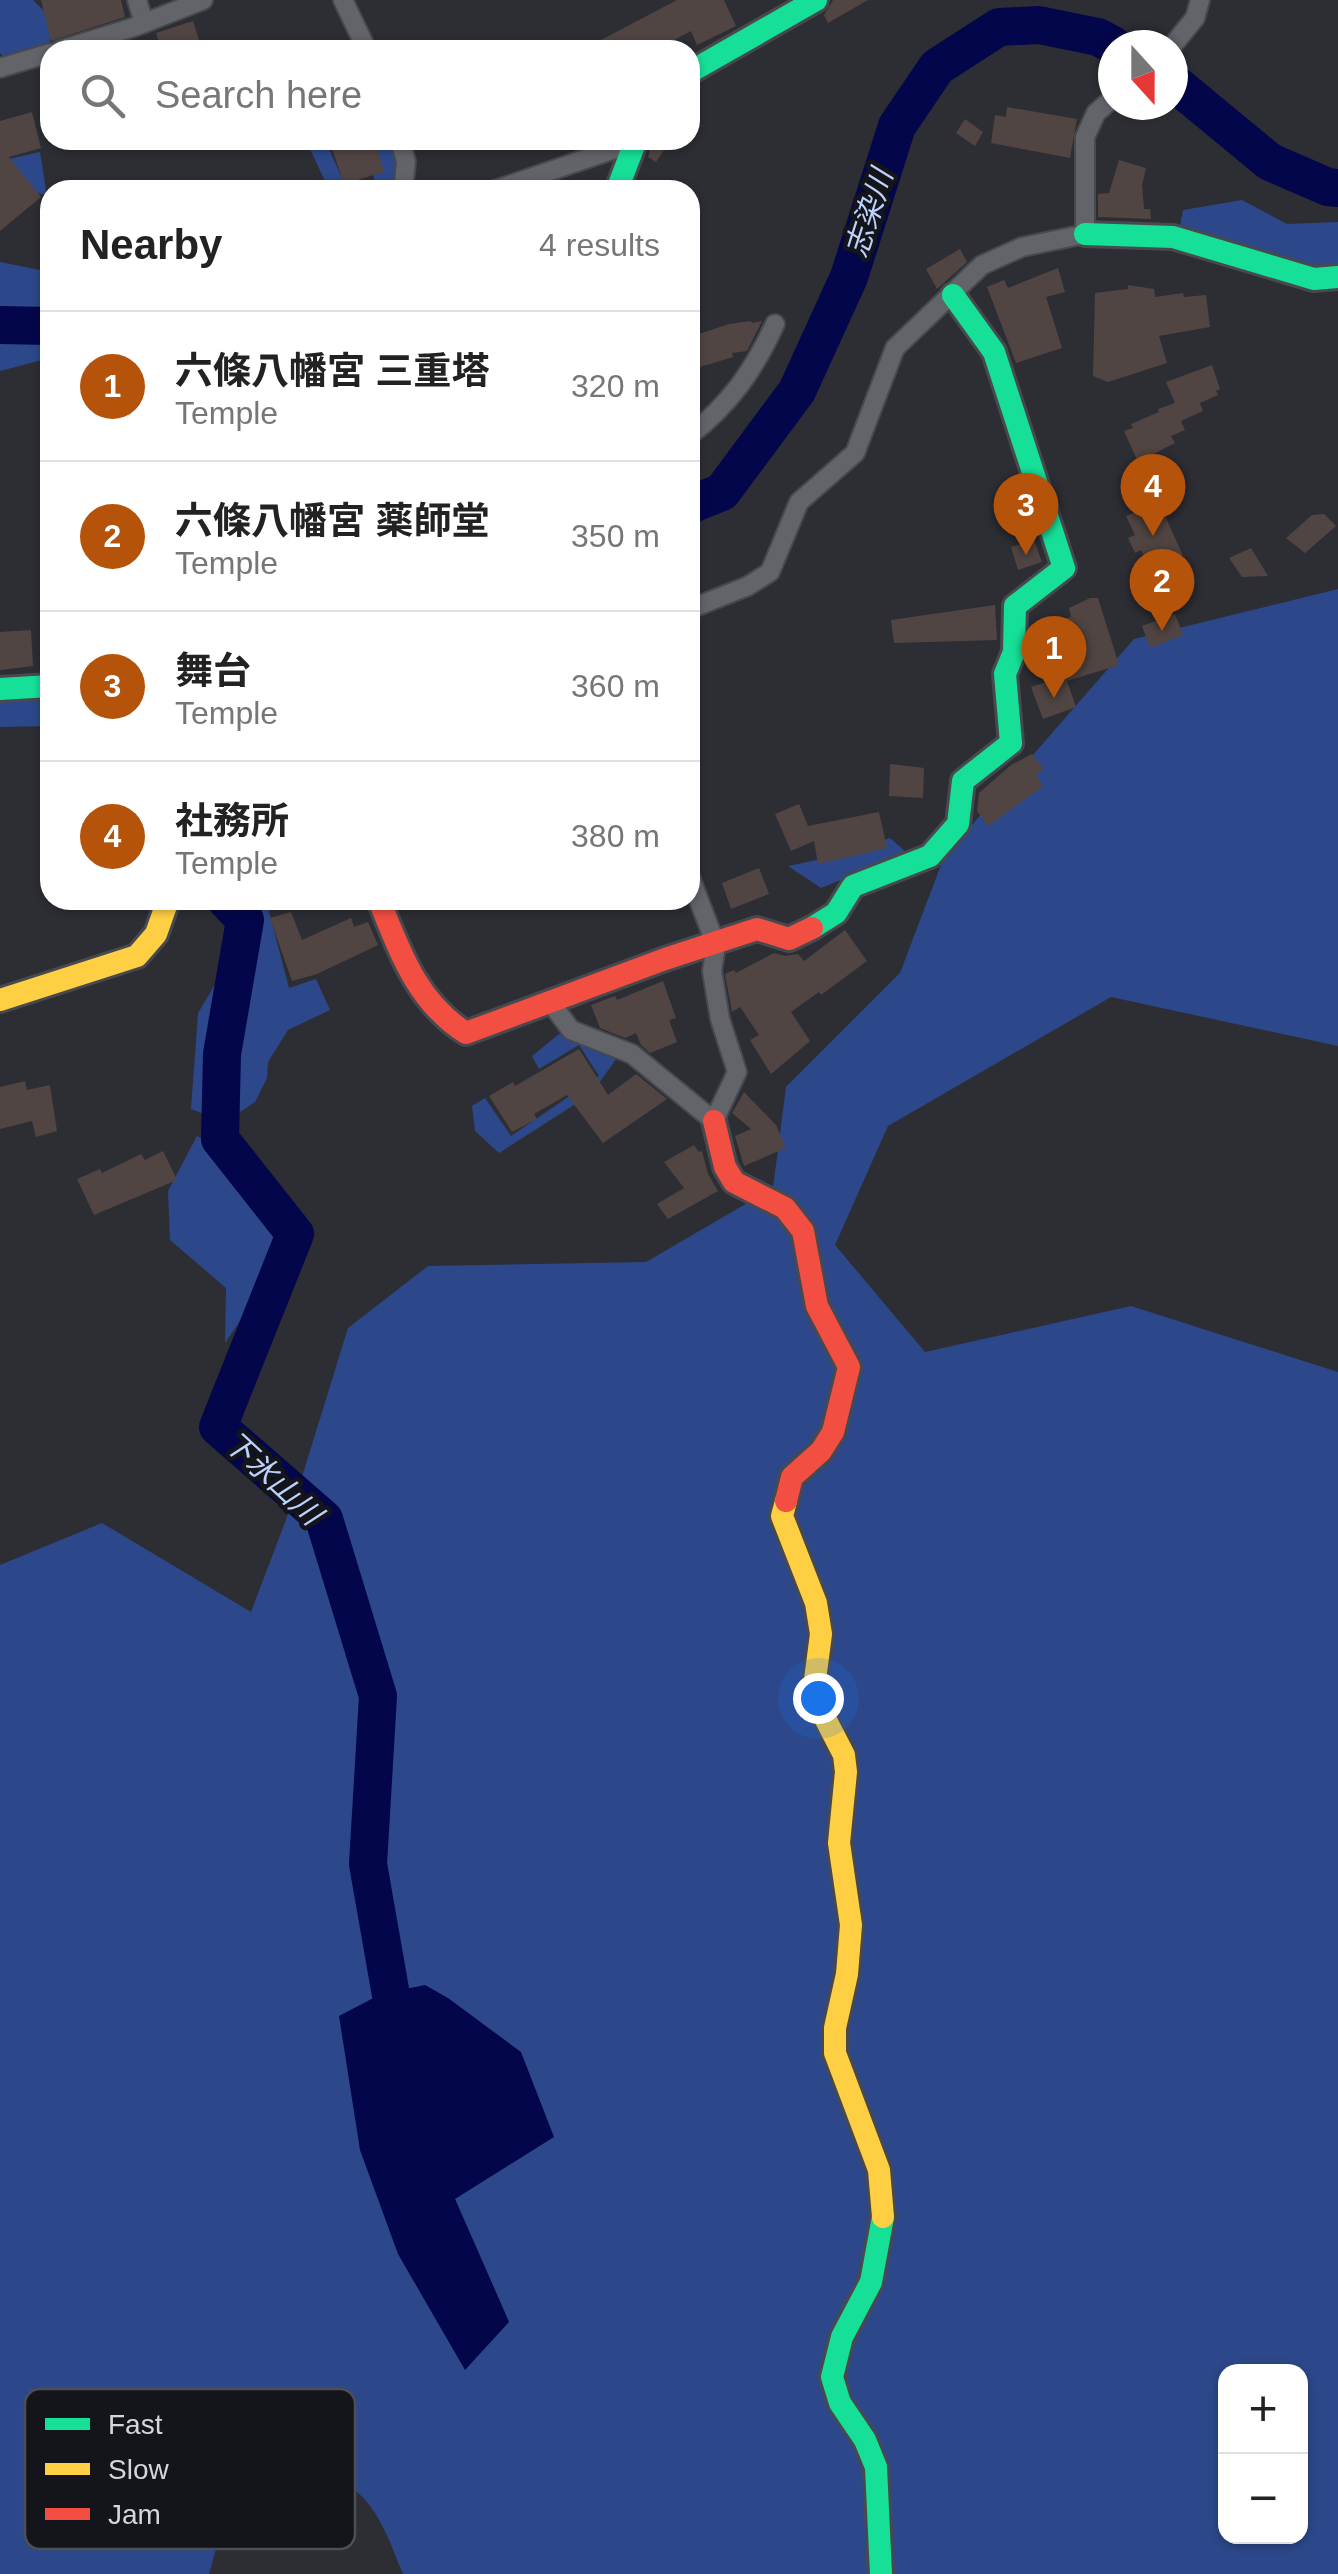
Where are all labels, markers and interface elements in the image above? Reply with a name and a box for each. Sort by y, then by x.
north arrow [1098,30,1188,120]
search box [40,40,700,150]
icon: search [75,68,130,123]
text: Search here [155,74,362,116]
water label: 志染川 [839,162,900,261]
text: Nearby [80,221,222,268]
text: 4 results [539,227,660,263]
text: 六條八幡宮 三重塔 [175,350,490,392]
text: 1 [104,368,121,404]
text: 320 m [571,368,660,404]
text: Temple [175,395,278,431]
pin: 4 [1120,454,1186,536]
pin: 3 [994,472,1058,555]
text: 六條八幡宮 薬師堂 [175,500,490,542]
text: 2 [104,518,121,554]
text: 350 m [571,518,660,554]
text: Temple [175,545,278,581]
pin: 2 [1130,548,1194,631]
pin: 1 [1022,616,1086,698]
text: 舞台 [175,650,251,692]
text: 3 [104,668,121,704]
text: 360 m [571,668,660,704]
text: Temple [175,695,278,731]
text: 社務所 [175,800,289,842]
text: 4 [104,818,121,854]
text: 380 m [571,818,660,854]
text: Temple [175,845,278,881]
water label: 下氷山川 [218,1425,330,1533]
your location [793,1673,844,1724]
map controls [1218,2364,1308,2544]
button: + [1218,2364,1308,2454]
legend [25,2389,355,2549]
text: Fast [108,2409,163,2440]
text: Slow [108,2454,169,2485]
button: − [1218,2454,1308,2544]
text: Jam [108,2499,161,2530]

